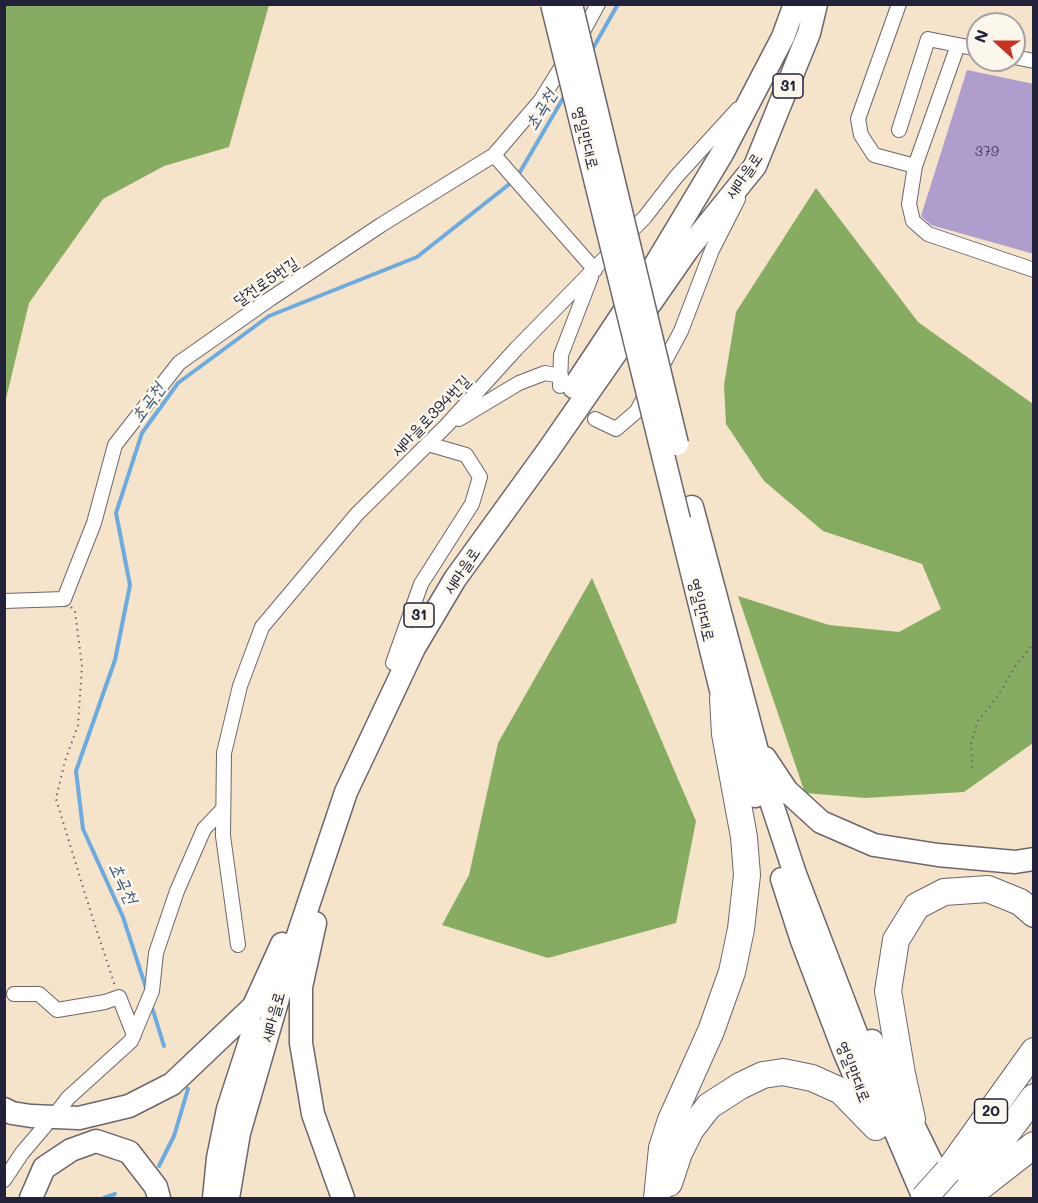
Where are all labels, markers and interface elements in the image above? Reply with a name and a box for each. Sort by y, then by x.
north arrow [966,12,1026,72]
text: N [969,27,993,46]
road number: 31 [773,74,803,98]
water label: 초곡천 [521,86,561,134]
street label: 영일만대로 [568,104,602,172]
house number: 379 [975,144,999,160]
street label: 새마을로 [721,149,767,203]
street label: 달전로5번길 [230,253,302,311]
street label: 새마을로394번길 [387,371,475,461]
water label: 초곡천 [127,379,169,427]
street label: 새마을로 [440,544,484,598]
street label: 영일만대로 [684,576,718,644]
road number: 31 [404,603,434,627]
water label: 초곡천 [104,859,142,907]
street label: 새마을로 [257,990,289,1044]
street label: 영일만대로 [832,1039,874,1105]
road number: 20 [974,1099,1008,1123]

